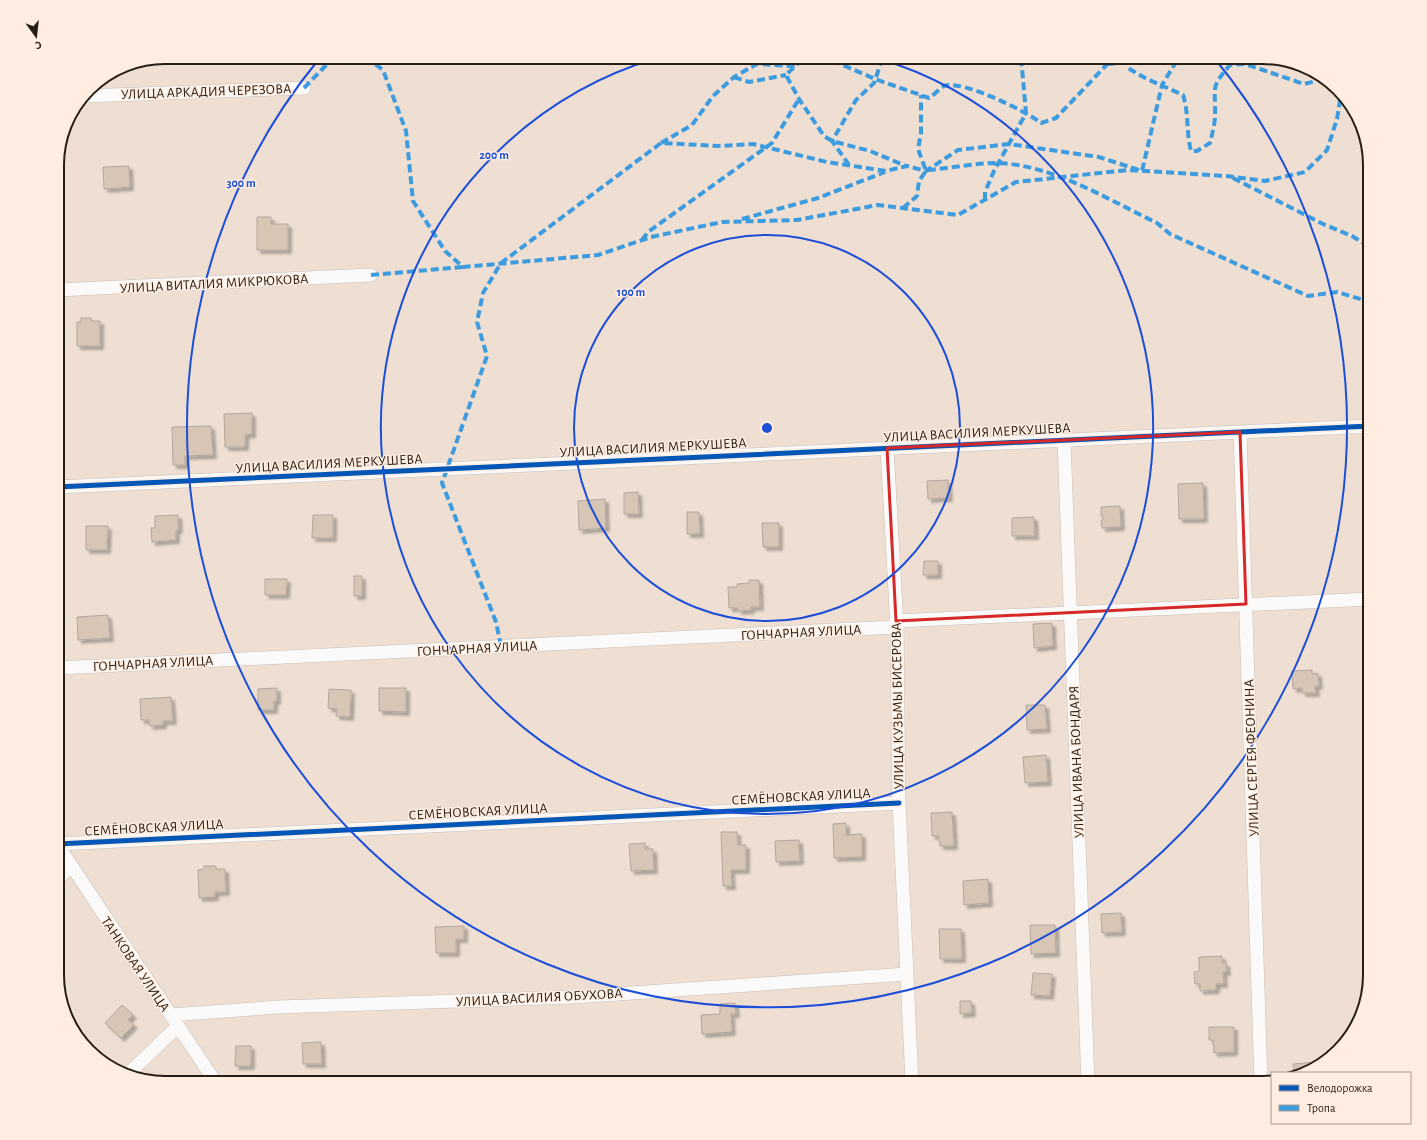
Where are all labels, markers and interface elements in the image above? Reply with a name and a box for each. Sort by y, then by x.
north arrow [16,16,56,56]
text: С [34,39,43,51]
street label: УЛИЦА АРКАДИЯ ЧЕРЕЗОВА [121,82,291,102]
text: 200 m [479,149,509,161]
text: 300 m [226,177,256,189]
street label: УЛИЦА ВИТАЛИЯ МИКРЮКОВА [119,272,309,296]
text: 100 m [617,286,645,298]
centre of rings [760,421,774,435]
street label: УЛИЦА ВАСИЛИЯ МЕРКУШЕВА [883,421,1071,445]
street label: УЛИЦА ВАСИЛИЯ МЕРКУШЕВА [559,436,747,460]
street label: УЛИЦА ВАСИЛИЯ МЕРКУШЕВА [235,452,423,476]
street label: УЛИЦА КУЗЬМЫ БИСЕРОВА [890,622,906,790]
street label: ГОНЧАРНАЯ УЛИЦА [740,623,862,643]
street label: ГОНЧАРНАЯ УЛИЦА [416,639,538,659]
street label: ГОНЧАРНАЯ УЛИЦА [92,654,214,674]
street label: УЛИЦА СЕРГЕЯ ФЕОНИНА [1242,679,1262,837]
street label: УЛИЦА ИВАНА БОНДАРЯ [1067,685,1087,838]
street label: СЕМЁНОВСКАЯ УЛИЦА [731,784,871,808]
street label: СЕМЁНОВСКАЯ УЛИЦА [408,799,548,823]
street label: СЕМЁНОВСКАЯ УЛИЦА [84,815,224,839]
street label: ТАНКОВАЯ УЛИЦА [98,915,172,1015]
street label: УЛИЦА ВАСИЛИЯ ОБУХОВА [455,987,623,1009]
legend [1271,1072,1411,1124]
text: Велодорожка [1307,1082,1373,1094]
text: Тропа [1307,1102,1336,1114]

